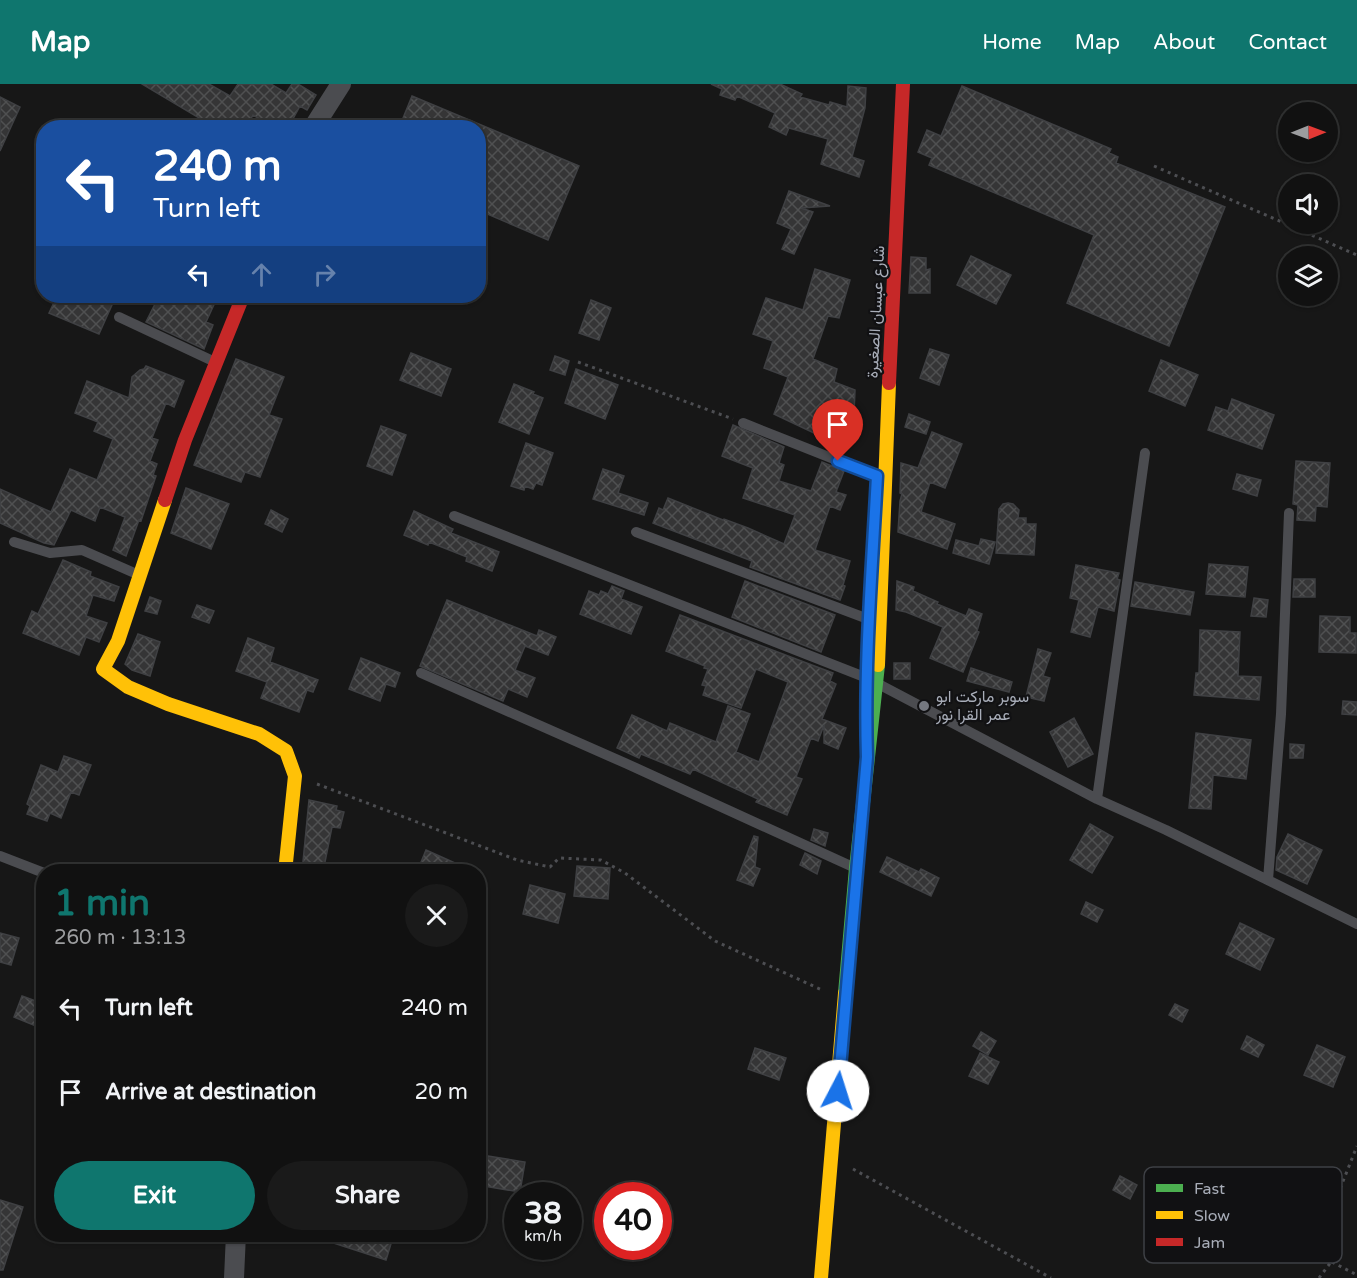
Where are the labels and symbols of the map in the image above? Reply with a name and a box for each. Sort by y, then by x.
north arrow [1278,102,1338,162]
street label: شارع عبسان الصغيرة [863,245,890,379]
pin [812,399,863,461]
place label: سوبر ماركت ابو عمر القرا نور [935,687,1029,725]
marker: سوبر ماركت ابو عمر القرا نور [917,699,931,713]
position arrow [806,1059,870,1123]
legend [1144,1167,1342,1263]
text: Fast [1194,1179,1225,1199]
speed limit sign: 40 [594,1182,672,1260]
text: Slow [1194,1206,1230,1226]
text: Jam [1194,1233,1225,1253]

